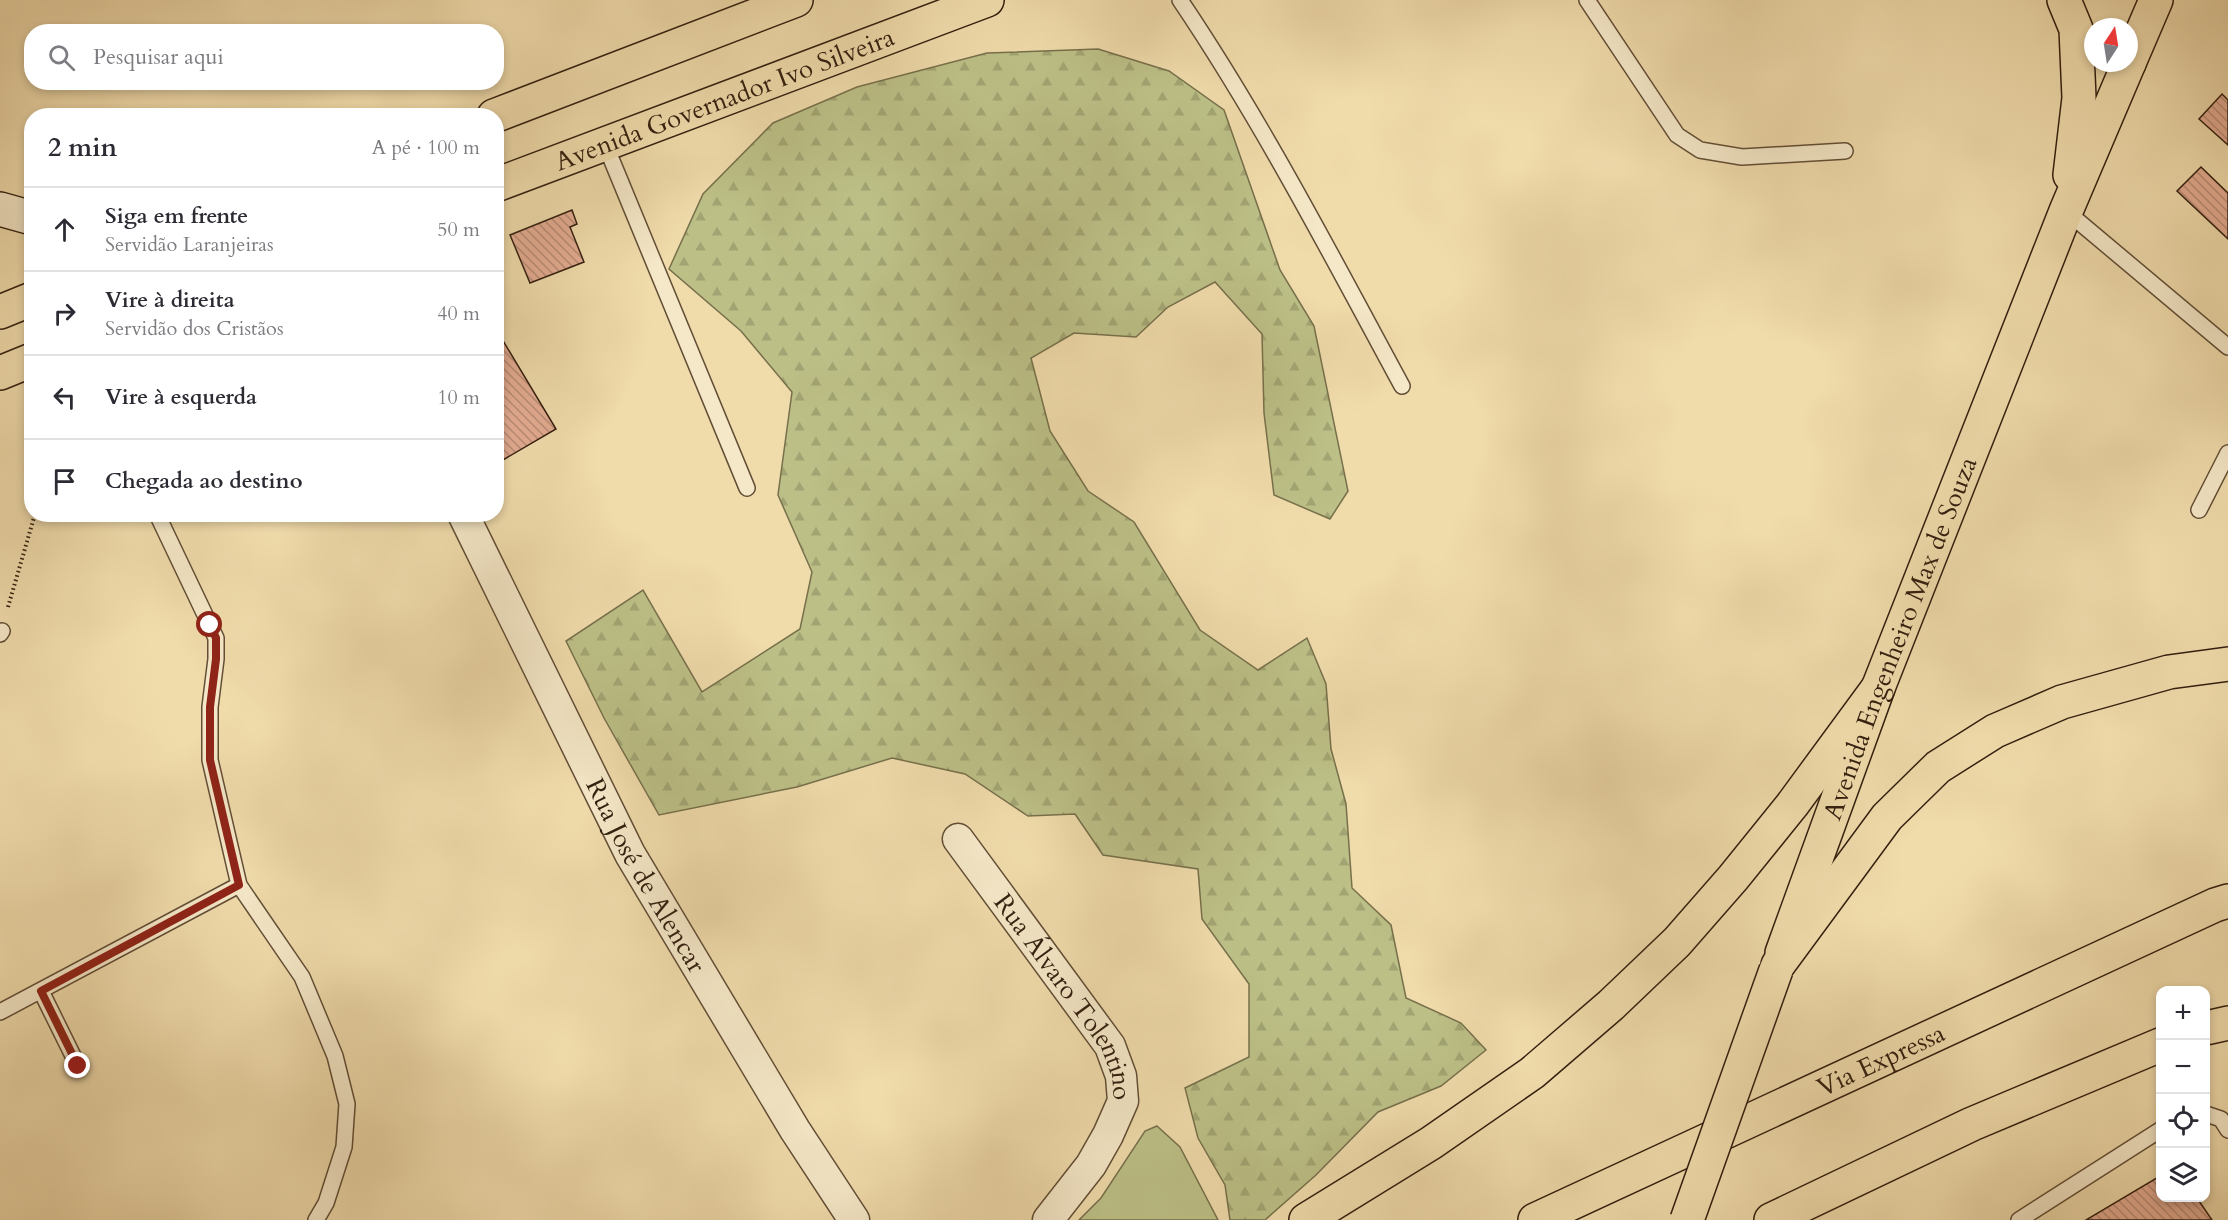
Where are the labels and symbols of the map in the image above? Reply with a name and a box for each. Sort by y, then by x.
north arrow [2084,18,2138,72]
street label: Avenida Governador Ivo Silveira [550,19,899,179]
street label: Avenida Engenheiro Max de Souza [1814,452,1985,825]
route start [196,611,222,637]
street label: Rua José de Alencar [578,772,715,979]
street label: Rua Álvaro Tolentino [986,886,1140,1101]
street label: Via Expressa [1811,1015,1950,1105]
route end [64,1052,90,1078]

